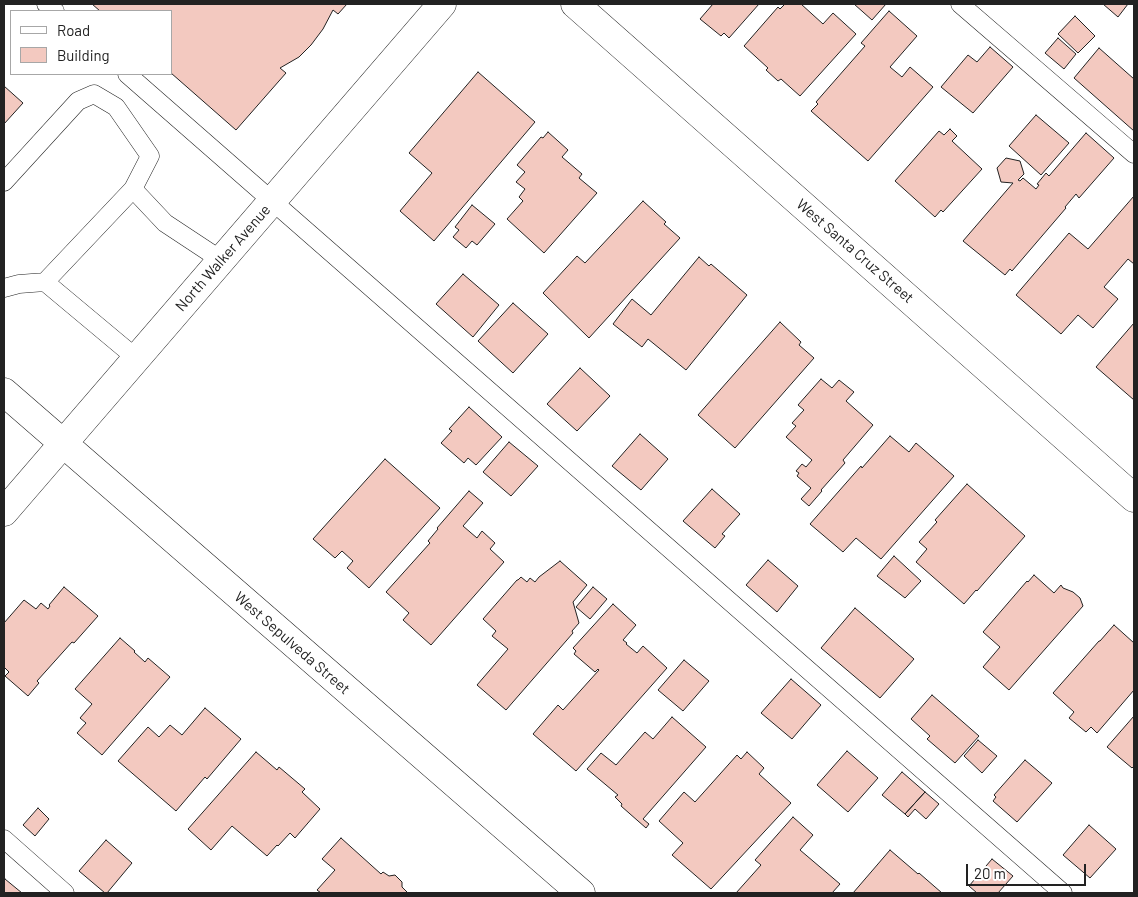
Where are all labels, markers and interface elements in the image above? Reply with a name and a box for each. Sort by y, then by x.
legend [10,10,172,75]
text: Road [57,21,90,39]
text: Building [57,46,110,64]
street label: West Santa Cruz Street [793,195,917,307]
street label: North Walker Avenue [172,201,274,315]
street label: West Sepulveda Street [231,588,353,698]
scale bar [968,854,1088,886]
text: 20 m [974,864,1006,882]

